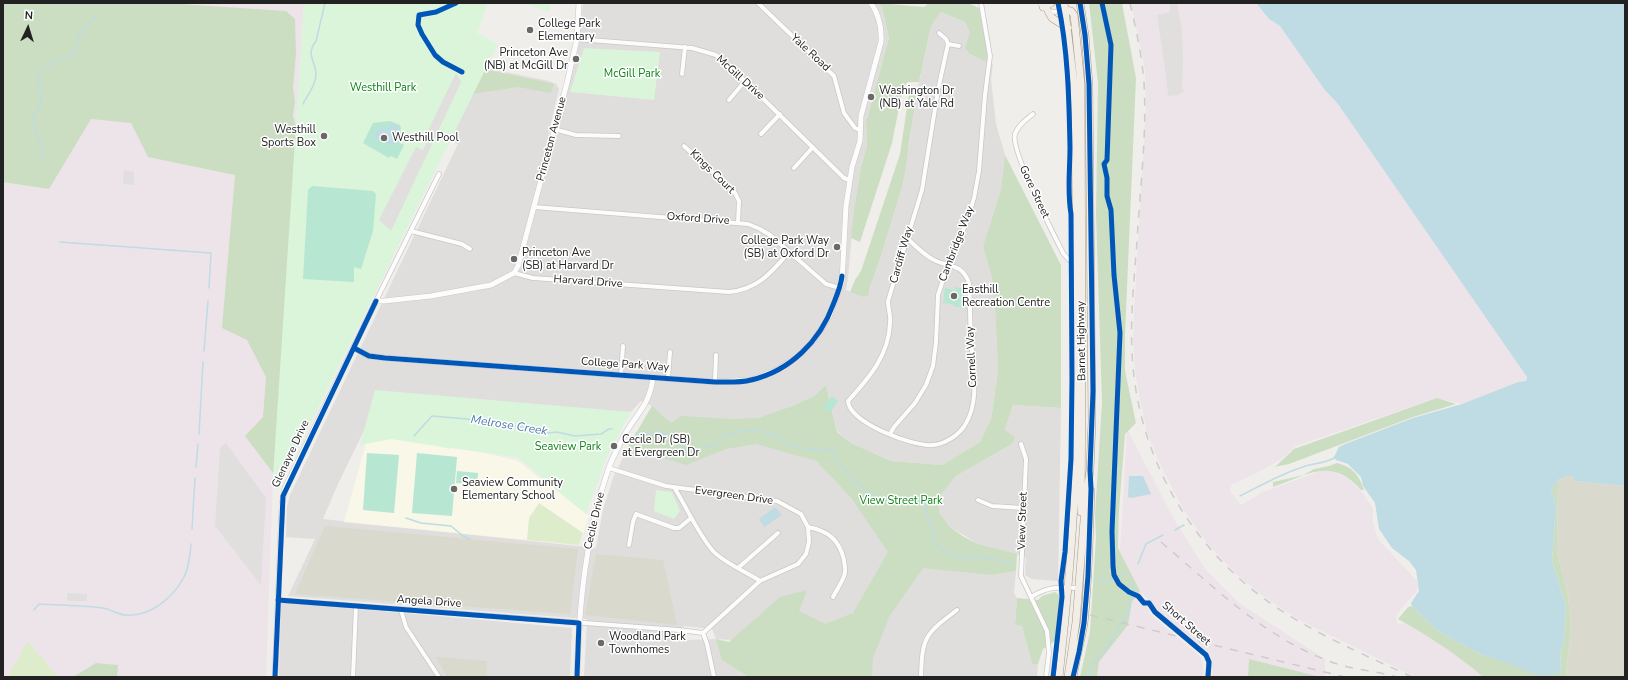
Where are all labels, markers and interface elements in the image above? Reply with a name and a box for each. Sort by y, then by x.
north arrow [8,8,48,48]
text: N [24,8,33,23]
place label: College Park Elementary [538,17,601,43]
marker: College Park Elementary [525,25,535,35]
street label: Yale Road [788,31,832,75]
place label: Princeton Ave (NB) at McGill Dr [484,46,568,72]
street label: McGill Drive [713,53,767,103]
marker: Princeton Ave (NB) at McGill Dr [571,54,581,64]
park label: McGill Park [604,67,660,81]
park label: Westhill Park [350,81,416,95]
place label: Washington Dr (NB) at Yale Rd [879,84,954,110]
marker: Washington Dr (NB) at Yale Rd [866,92,876,102]
street label: Princeton Avenue [534,95,570,183]
place label: Westhill Sports Box [261,123,316,149]
marker: Westhill Sports Box [319,131,329,141]
place label: Westhill Pool [392,131,459,145]
marker: Westhill Pool [379,133,389,143]
street label: Kings Court [687,147,737,197]
street label: Gore Street [1016,164,1052,220]
street label: Cambridge Way [937,204,977,284]
street label: Oxford Drive [666,210,730,228]
street label: Cardiff Way [888,225,916,285]
place label: College Park Way (SB) at Oxford Dr [741,234,829,260]
marker: College Park Way (SB) at Oxford Dr [832,242,842,252]
place label: Princeton Ave (SB) at Harvard Dr [522,246,614,272]
marker: Princeton Ave (SB) at Harvard Dr [509,254,519,264]
street label: Harvard Drive [553,273,623,291]
place label: Easthill Recreation Centre [962,283,1050,309]
marker: Easthill Recreation Centre [949,291,959,301]
street label: Barnet Highway [1075,301,1089,381]
street label: Cornell Way [964,326,980,388]
street label: College Park Way [581,355,669,375]
water label: Melrose Creek [470,413,548,439]
street label: Glenayre Drive [270,418,312,490]
place label: Cecile Dr (SB) at Evergreen Dr [622,433,699,459]
park label: Seaview Park [535,440,601,454]
marker: Cecile Dr (SB) at Evergreen Dr [609,441,619,451]
place label: Seaview Community Elementary School [462,476,563,502]
marker: Seaview Community Elementary School [449,484,459,494]
street label: Evergreen Drive [694,484,774,508]
street label: Cecile Drive [582,491,608,551]
street label: View Street [1015,492,1031,550]
park label: View Street Park [860,494,942,508]
street label: Angela Drive [396,593,462,611]
street label: Short Street [1159,599,1213,649]
place label: Woodland Park Townhomes [609,630,686,656]
marker: Woodland Park Townhomes [596,638,606,648]

